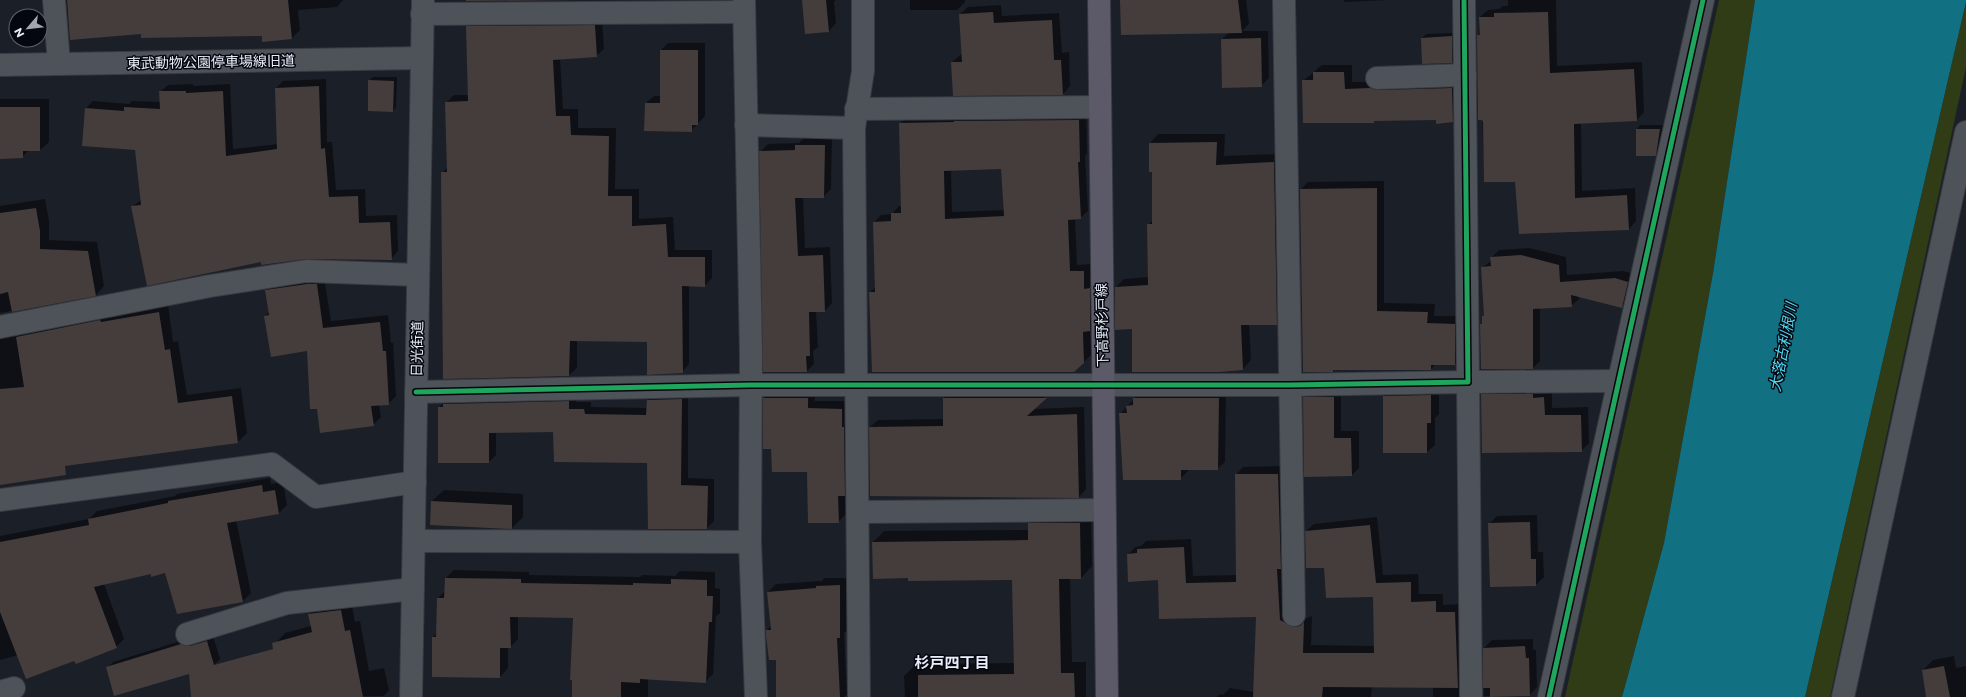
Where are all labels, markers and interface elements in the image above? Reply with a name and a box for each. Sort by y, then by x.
north arrow [8,8,48,48]
text: N [11,25,27,40]
street label: 東武動物公園停車場線旧道 [127,52,295,72]
street label: 下高野杉戸線 [1092,283,1112,367]
water label: 大落古利根川 [1765,299,1801,393]
street label: 日光街道 [408,321,426,377]
district label: 杉戸四丁目 [914,653,990,672]

